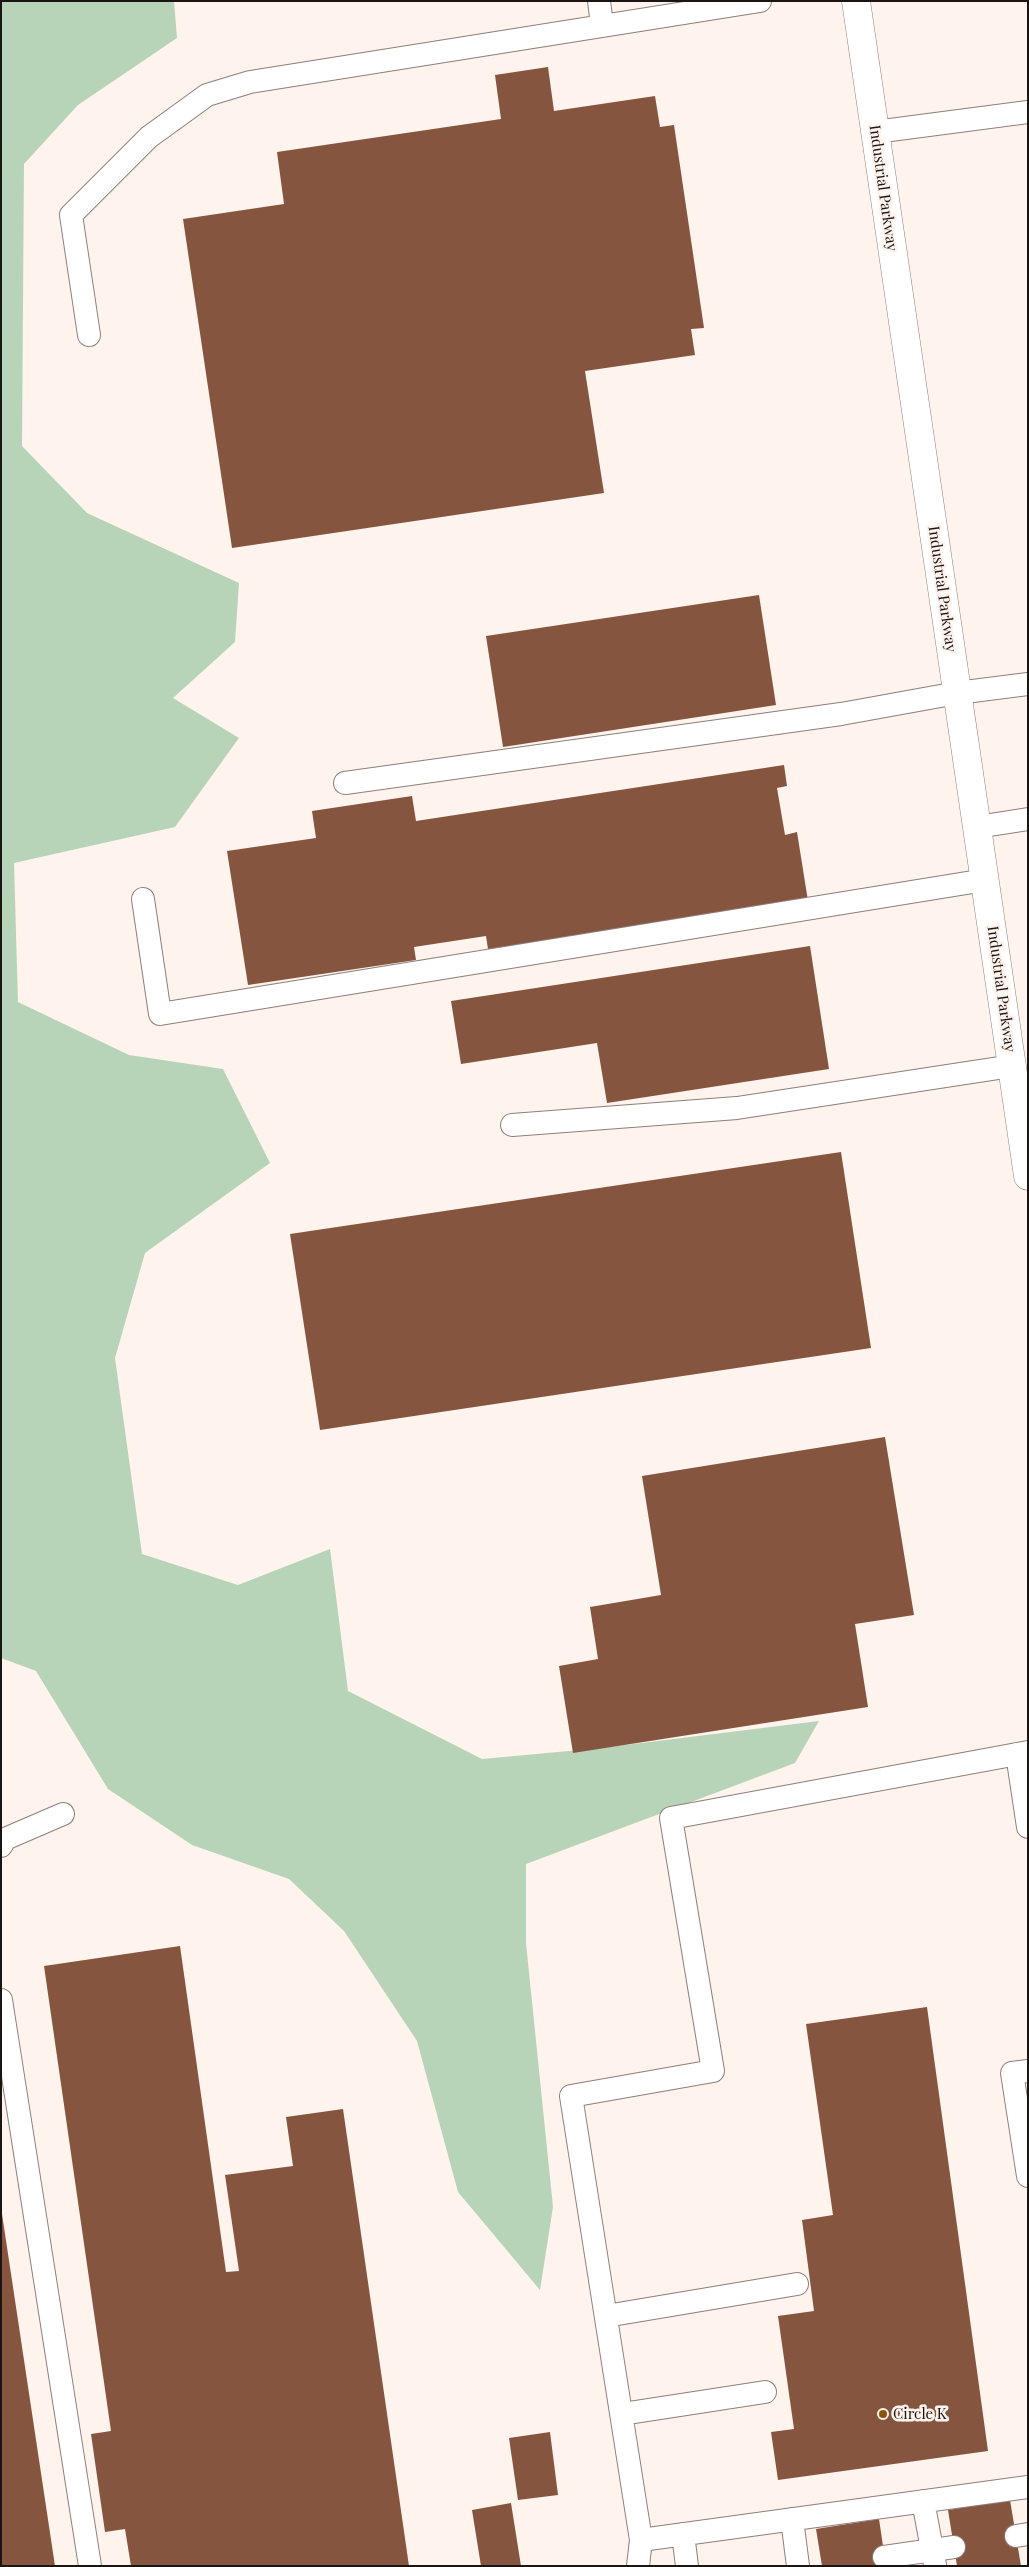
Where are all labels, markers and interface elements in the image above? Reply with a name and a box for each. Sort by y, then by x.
street label: Industrial Parkway [865,124,901,252]
street label: Industrial Parkway [924,525,960,653]
street label: Industrial Parkway [983,925,1019,1053]
place label: Circle K [893,2405,947,2423]
marker: Circle K [877,2408,889,2420]

